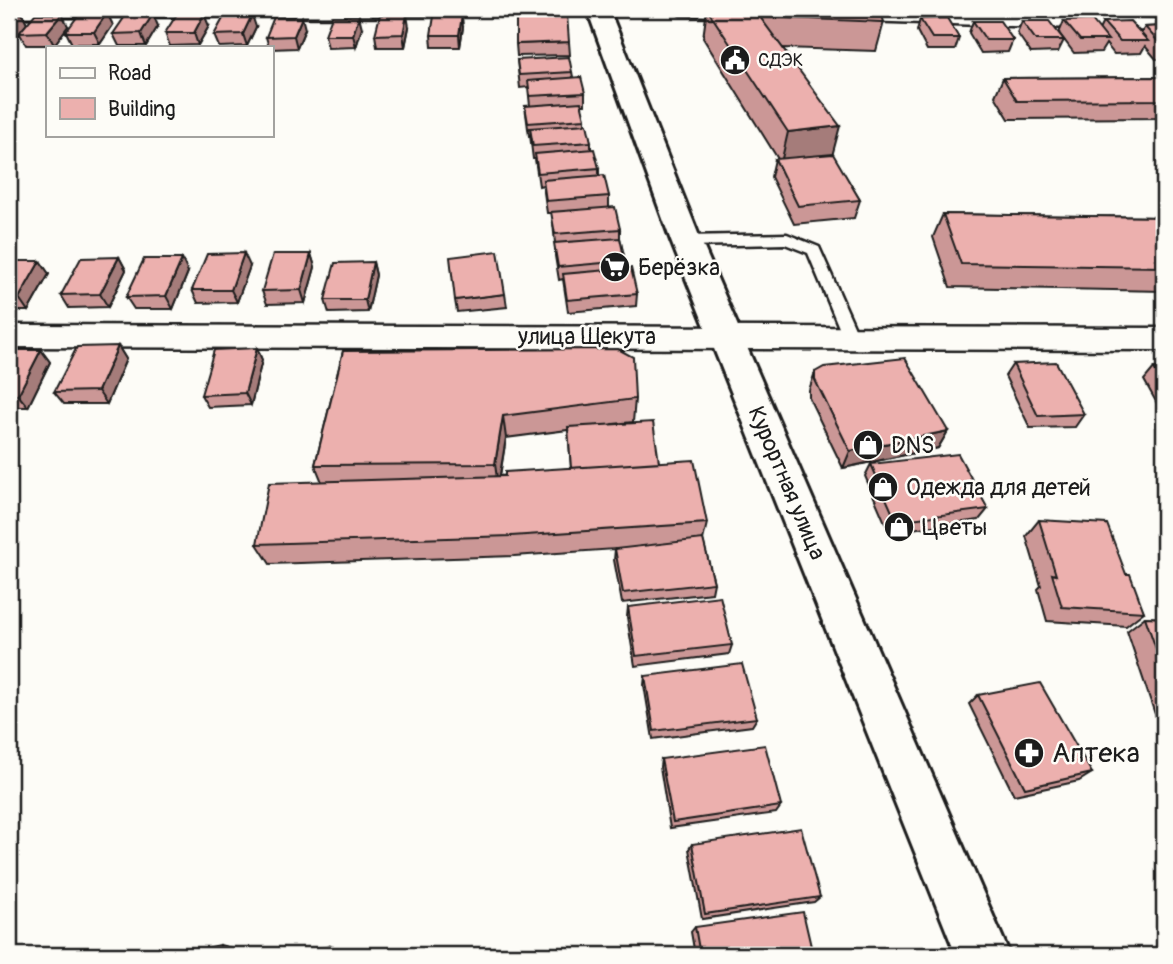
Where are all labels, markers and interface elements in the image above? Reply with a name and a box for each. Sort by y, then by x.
public building icon: СДЭК [718,43,752,77]
legend [46,46,273,136]
place label: СДЭК [758,48,803,72]
text: Road [108,60,152,87]
text: Building [108,96,175,123]
supermarket icon: Берёзка [598,250,632,284]
place label: Берёзка [638,253,720,282]
street label: улица Щекута [517,322,656,351]
street label: Курортная улица [742,402,832,564]
shop icon: DNS [851,428,885,462]
place label: DNS [891,431,934,460]
shop icon: Одежда для детей [866,470,900,504]
place label: Одежда для детей [906,473,1091,502]
shop icon: Цветы [882,510,916,544]
place label: Цветы [922,513,987,542]
pharmacy icon: Аптека [1012,736,1046,770]
place label: Аптека [1052,736,1140,771]

